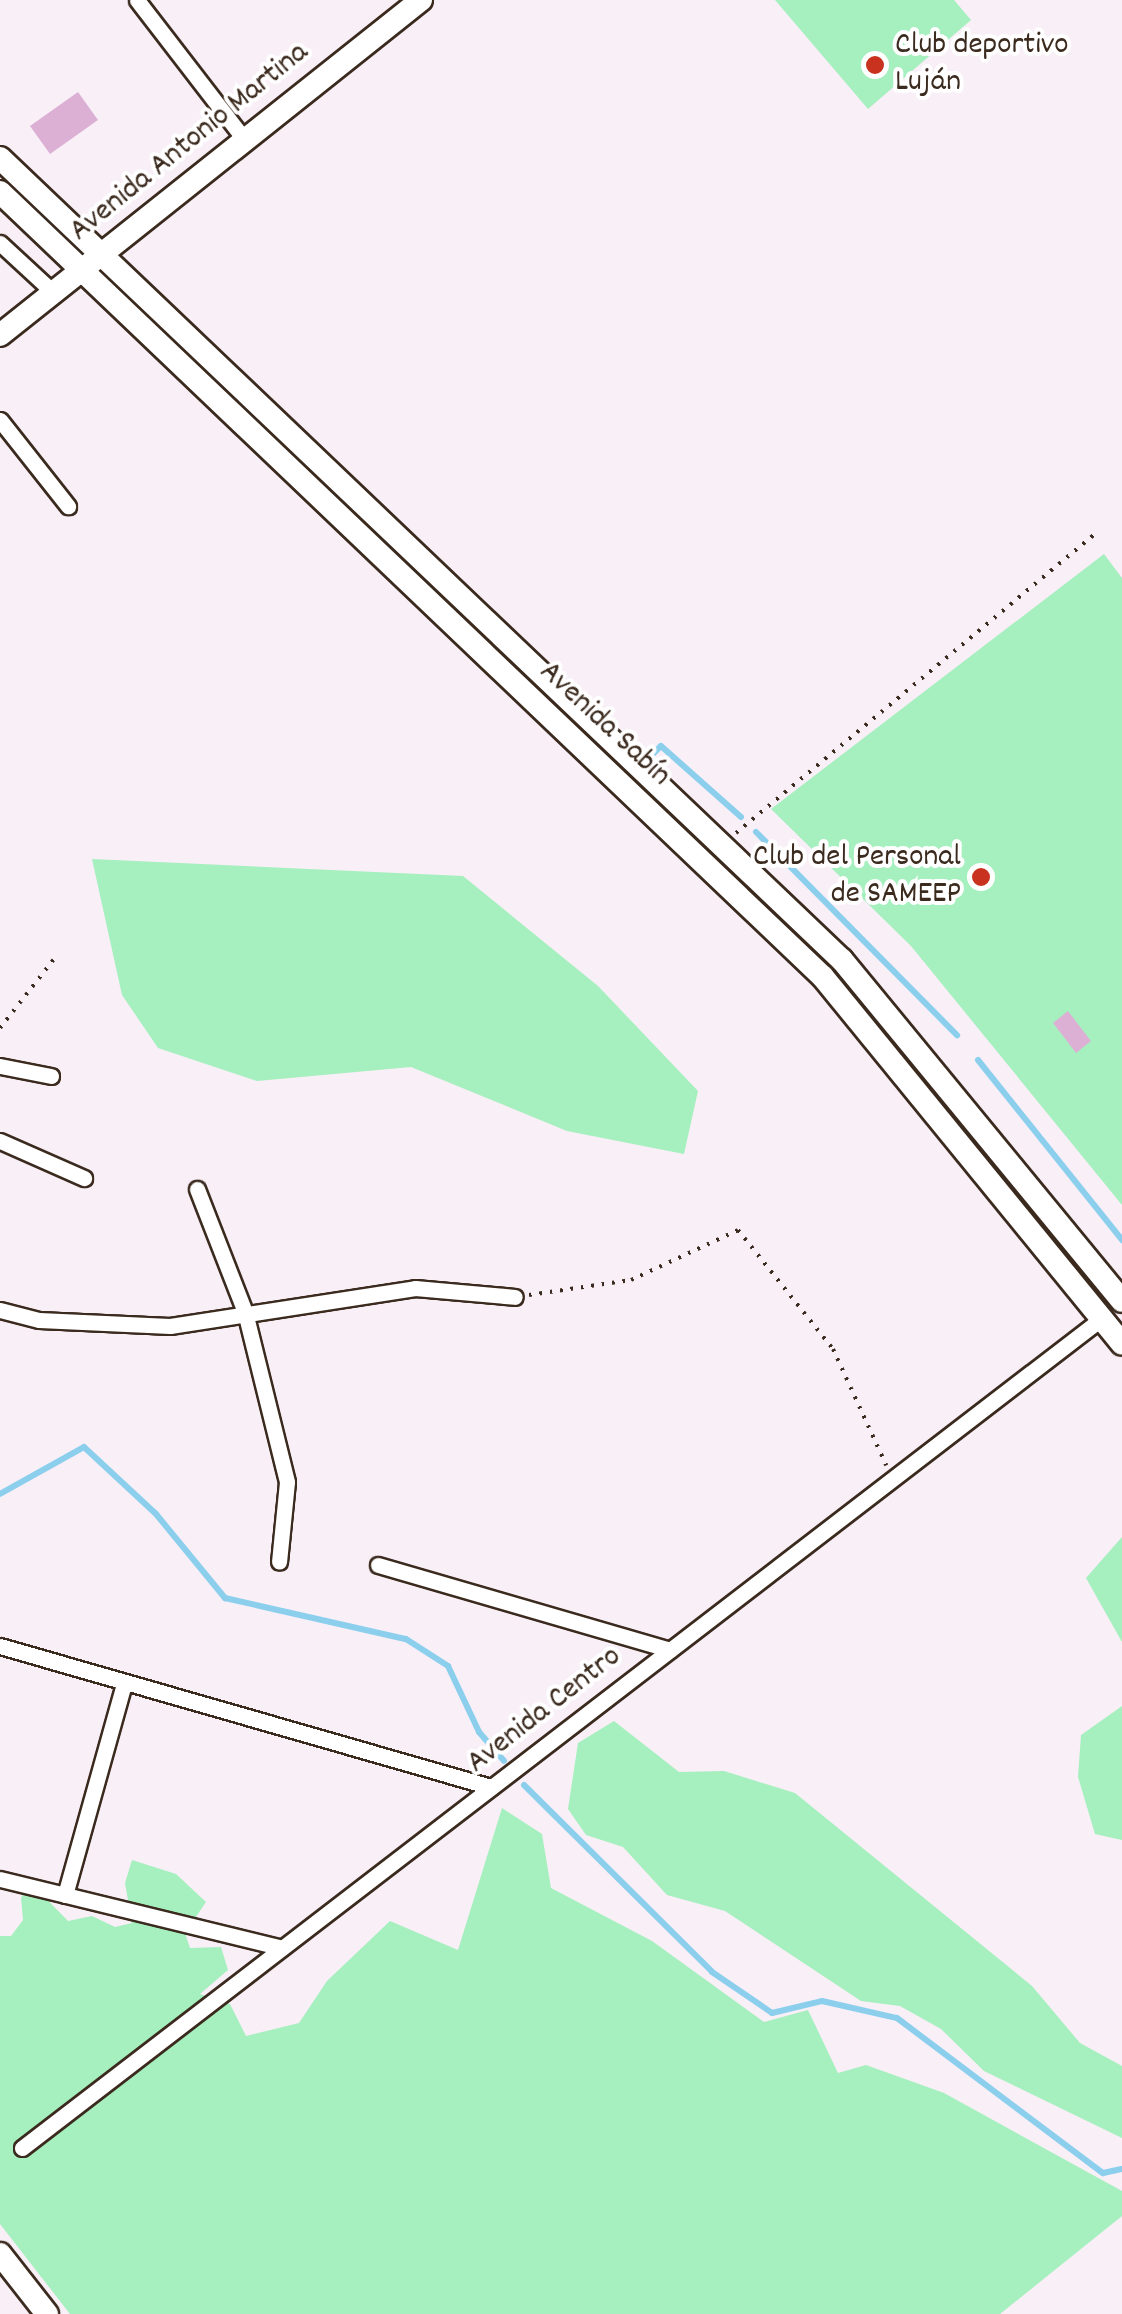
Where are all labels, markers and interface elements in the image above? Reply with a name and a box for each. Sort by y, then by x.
place label: Club deportivo Luján [895,28,1069,103]
street label: Avenida Antonio Martina [63,35,317,251]
marker: Club deportivo Luján [864,54,886,76]
street label: Avenida Sabín [530,654,678,796]
place label: Club del Personal de SAMEEP [753,840,961,915]
marker: Club del Personal de SAMEEP [970,866,992,888]
street label: Avenida Centro [460,1639,630,1783]

